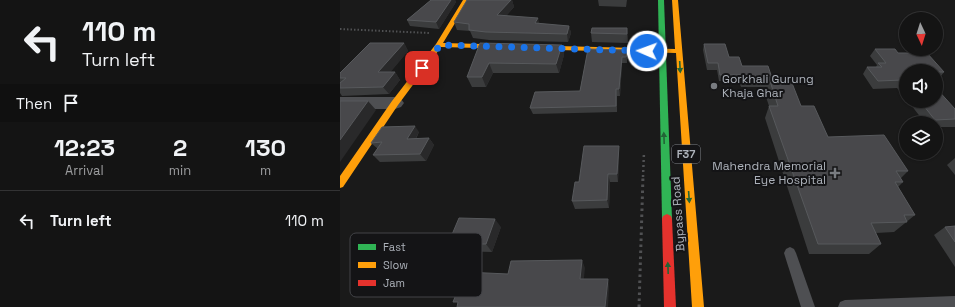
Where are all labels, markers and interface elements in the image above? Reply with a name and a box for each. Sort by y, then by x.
north arrow [899,12,943,56]
map controls [899,12,943,160]
text: 110 m [82,13,156,49]
icon: left [16,16,68,68]
position arrow [626,30,668,72]
text: Turn left [82,48,155,71]
pin [405,51,439,85]
icon: arrive [411,57,433,79]
one-way arrow [676,61,683,73]
button: sound [899,64,943,108]
place label: Gorkhali Gurung Khaja Ghar [722,71,814,101]
marker: Gorkhali Gurung Khaja Ghar [709,81,719,91]
icon: arrive [60,92,82,114]
text: Then [16,94,52,113]
button: layers [899,116,943,160]
one-way arrow [661,131,667,144]
text: 12:23 [54,132,115,163]
text: 2 [173,132,187,163]
text: 130 [245,132,286,163]
road number: F37 [672,145,700,163]
place label: Mahendra Memorial Eye Hospital [712,158,826,188]
text: Arrival [65,162,104,179]
text: min [169,162,191,179]
text: m [260,162,271,179]
marker: Mahendra Memorial Eye Hospital [829,167,841,179]
street label: Bypass Road [667,176,689,252]
one-way arrow [686,190,693,203]
icon: left [16,210,38,232]
text: Turn left [50,211,112,230]
text: 110 m [285,211,324,230]
legend [350,233,482,297]
text: Fast [383,240,406,254]
text: Slow [383,258,408,272]
one-way arrow [665,262,672,274]
text: Jam [383,276,405,290]

